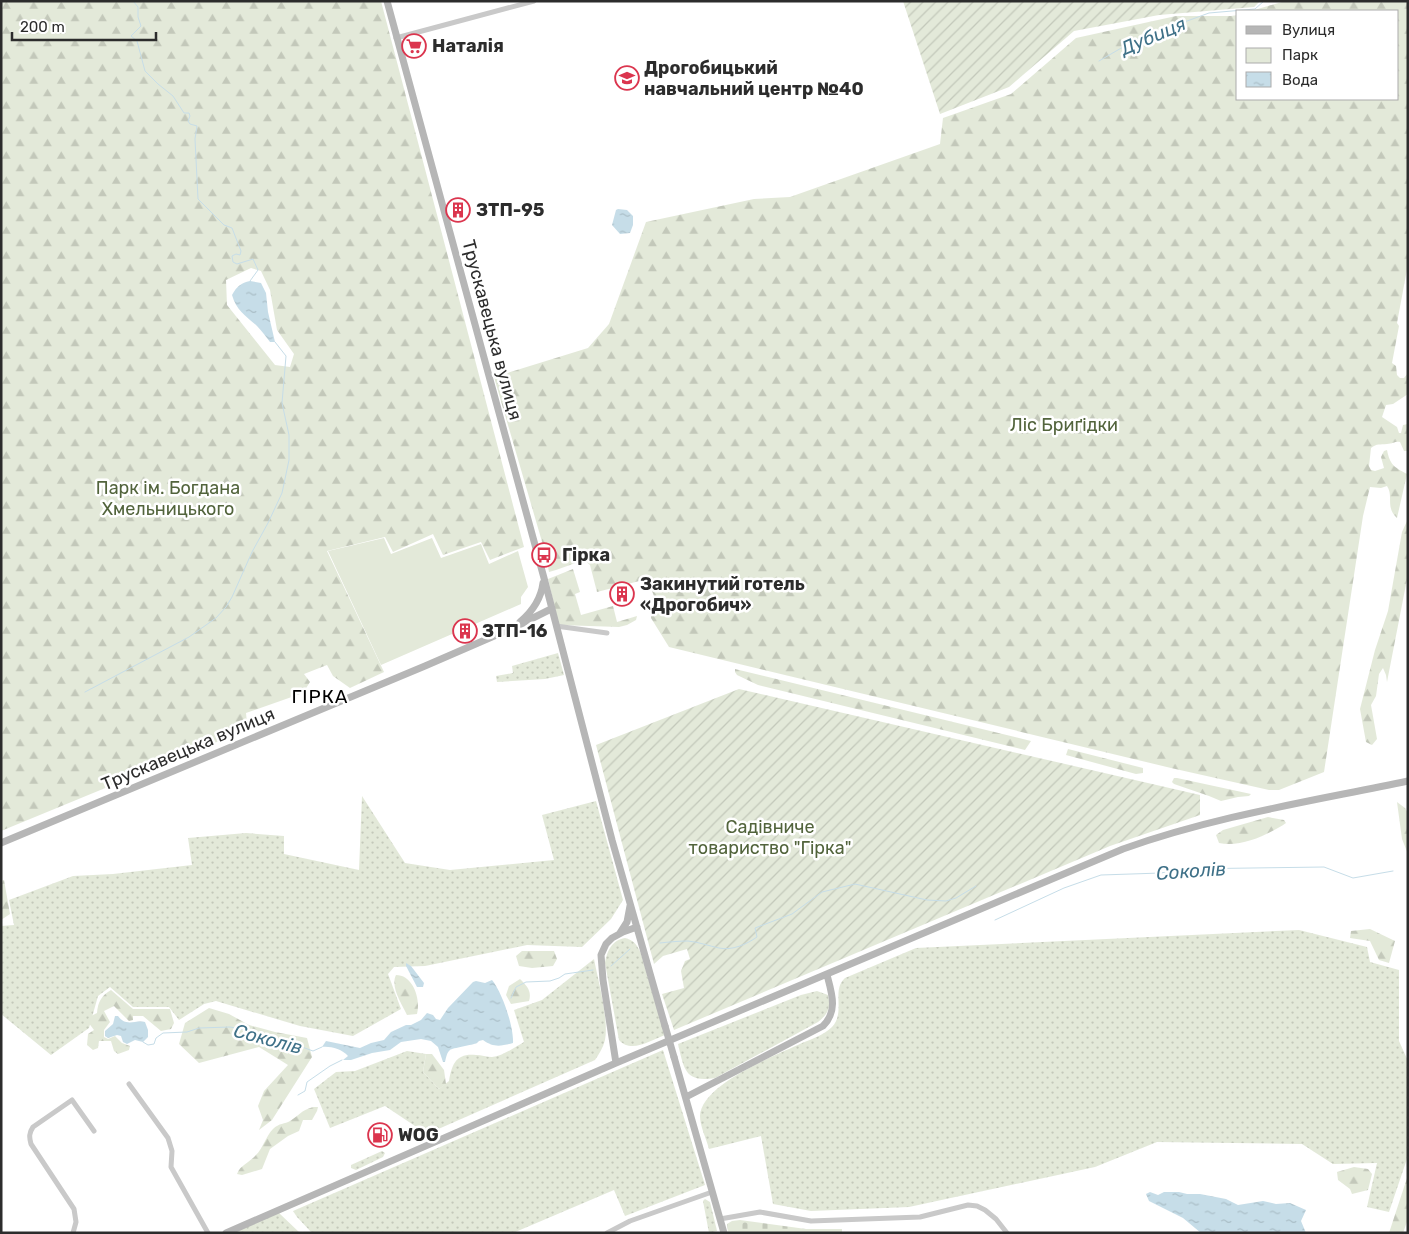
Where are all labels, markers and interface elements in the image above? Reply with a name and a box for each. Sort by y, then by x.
scale bar [12,10,156,42]
legend [1236,10,1399,100]
water label: Дубиця [1115,12,1189,61]
text: 200 m [20,18,65,36]
text: Вулиця [1282,21,1335,39]
supermarket icon: Наталія [401,33,427,59]
place label: Наталія [432,35,504,57]
text: Парк [1282,46,1318,64]
place label: Дрогобицький навчальний центр №40 [644,57,864,100]
school or university icon: Дрогобицький навчальний центр №40 [614,65,640,91]
text: Вода [1282,71,1318,89]
building icon: ЗТП-95 [445,197,471,223]
place label: ЗТП-95 [476,199,544,221]
street label: Трускавецька вулиця [457,237,527,423]
park label: Ліс Бриґідки [1010,414,1118,436]
park label: Парк ім. Богдана Хмельницького [96,477,240,520]
bus stop icon: Гірка [531,542,557,568]
place label: Гірка [562,544,610,566]
place label: Закинутий готель «Дрогобич» [640,573,805,616]
building icon: Закинутий готель «Дрогобич» [609,581,635,607]
building icon: ЗТП-16 [452,618,478,644]
place label: ЗТП-16 [482,620,548,642]
district label: ГІРКА [291,685,349,708]
street label: Трускавецька вулиця [98,703,278,795]
park label: Садівниче товариство "Гірка" [689,816,851,859]
water label: Соколів [1155,857,1227,885]
water label: Соколів [231,1019,305,1059]
fuel station icon: WOG [367,1122,393,1148]
place label: WOG [398,1124,439,1146]

